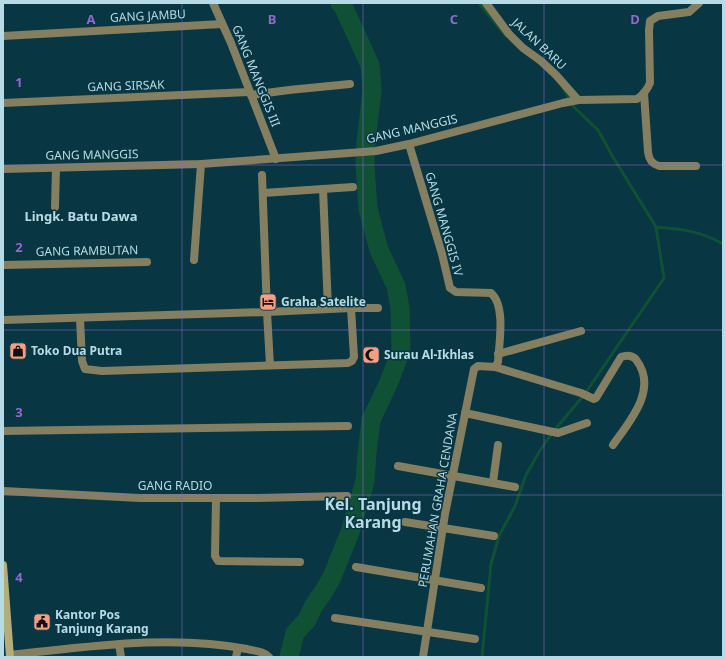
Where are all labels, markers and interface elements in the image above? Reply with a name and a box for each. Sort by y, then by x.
street label: GANG JAMBU [110,5,186,26]
text: A [87,10,96,28]
text: B [268,10,276,28]
text: C [450,10,458,28]
text: D [630,10,640,28]
street label: JALAN BARU [508,13,570,73]
street label: GANG MANGGIS III [228,22,285,129]
text: 1 [15,73,23,91]
street label: GANG SIRSAK [87,76,165,95]
street label: GANG MANGGIS [365,110,460,147]
street label: GANG MANGGIS [45,145,139,164]
street label: GANG MANGGIS IV [421,170,468,279]
district label: Lingk. Batu Dawa [24,207,138,225]
text: 2 [15,238,23,256]
street label: GANG RAMBUTAN [36,241,138,260]
hotel icon: Graha Satelite [258,292,278,312]
place label: Graha Satelite [281,293,366,310]
shop icon: Toko Dua Putra [8,341,28,361]
place label: Toko Dua Putra [31,342,122,359]
mosque icon: Surau Al-Ikhlas [361,345,381,365]
place label: Surau Al-Ikhlas [384,346,474,363]
text: 3 [15,403,23,421]
street label: PERUMAHAN GRAHA CENDANA [414,411,461,589]
street label: GANG RADIO [138,477,212,494]
district label: Kel. Tanjung Karang [324,493,422,533]
text: 4 [15,568,23,586]
place label: Kantor Pos Tanjung Karang [55,606,149,637]
public building icon: Kantor Pos Tanjung Karang [32,612,52,632]

